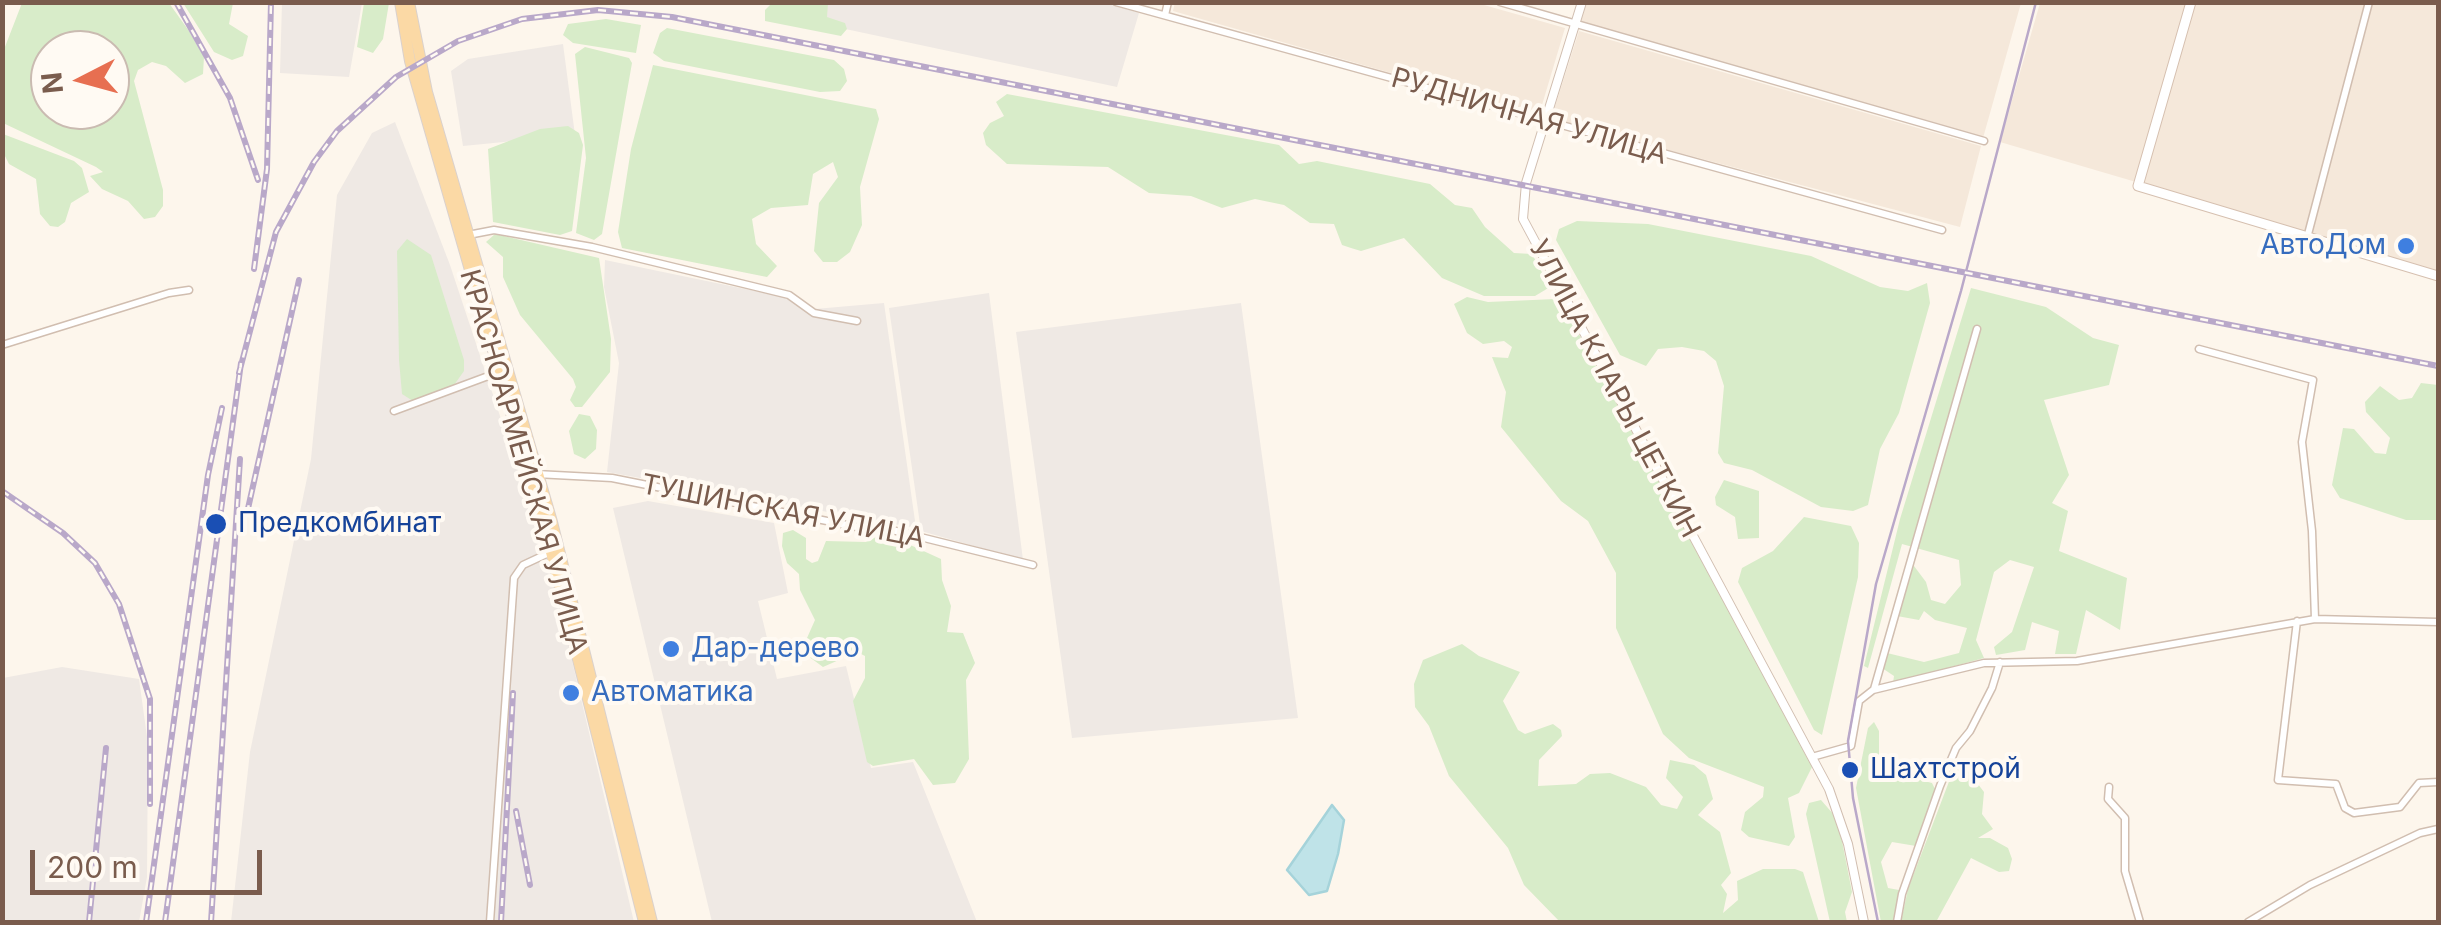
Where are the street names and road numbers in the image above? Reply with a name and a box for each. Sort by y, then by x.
street label: РУДНИЧНАЯ УЛИЦА [1387,62,1671,172]
street label: УЛИЦА КЛАРЫ ЦЕТКИН [1521,234,1707,544]
street label: КРАСНОАРМЕЙСКАЯ УЛИЦА [452,266,594,658]
street label: ТУШИНСКАЯ УЛИЦА [638,468,928,556]

